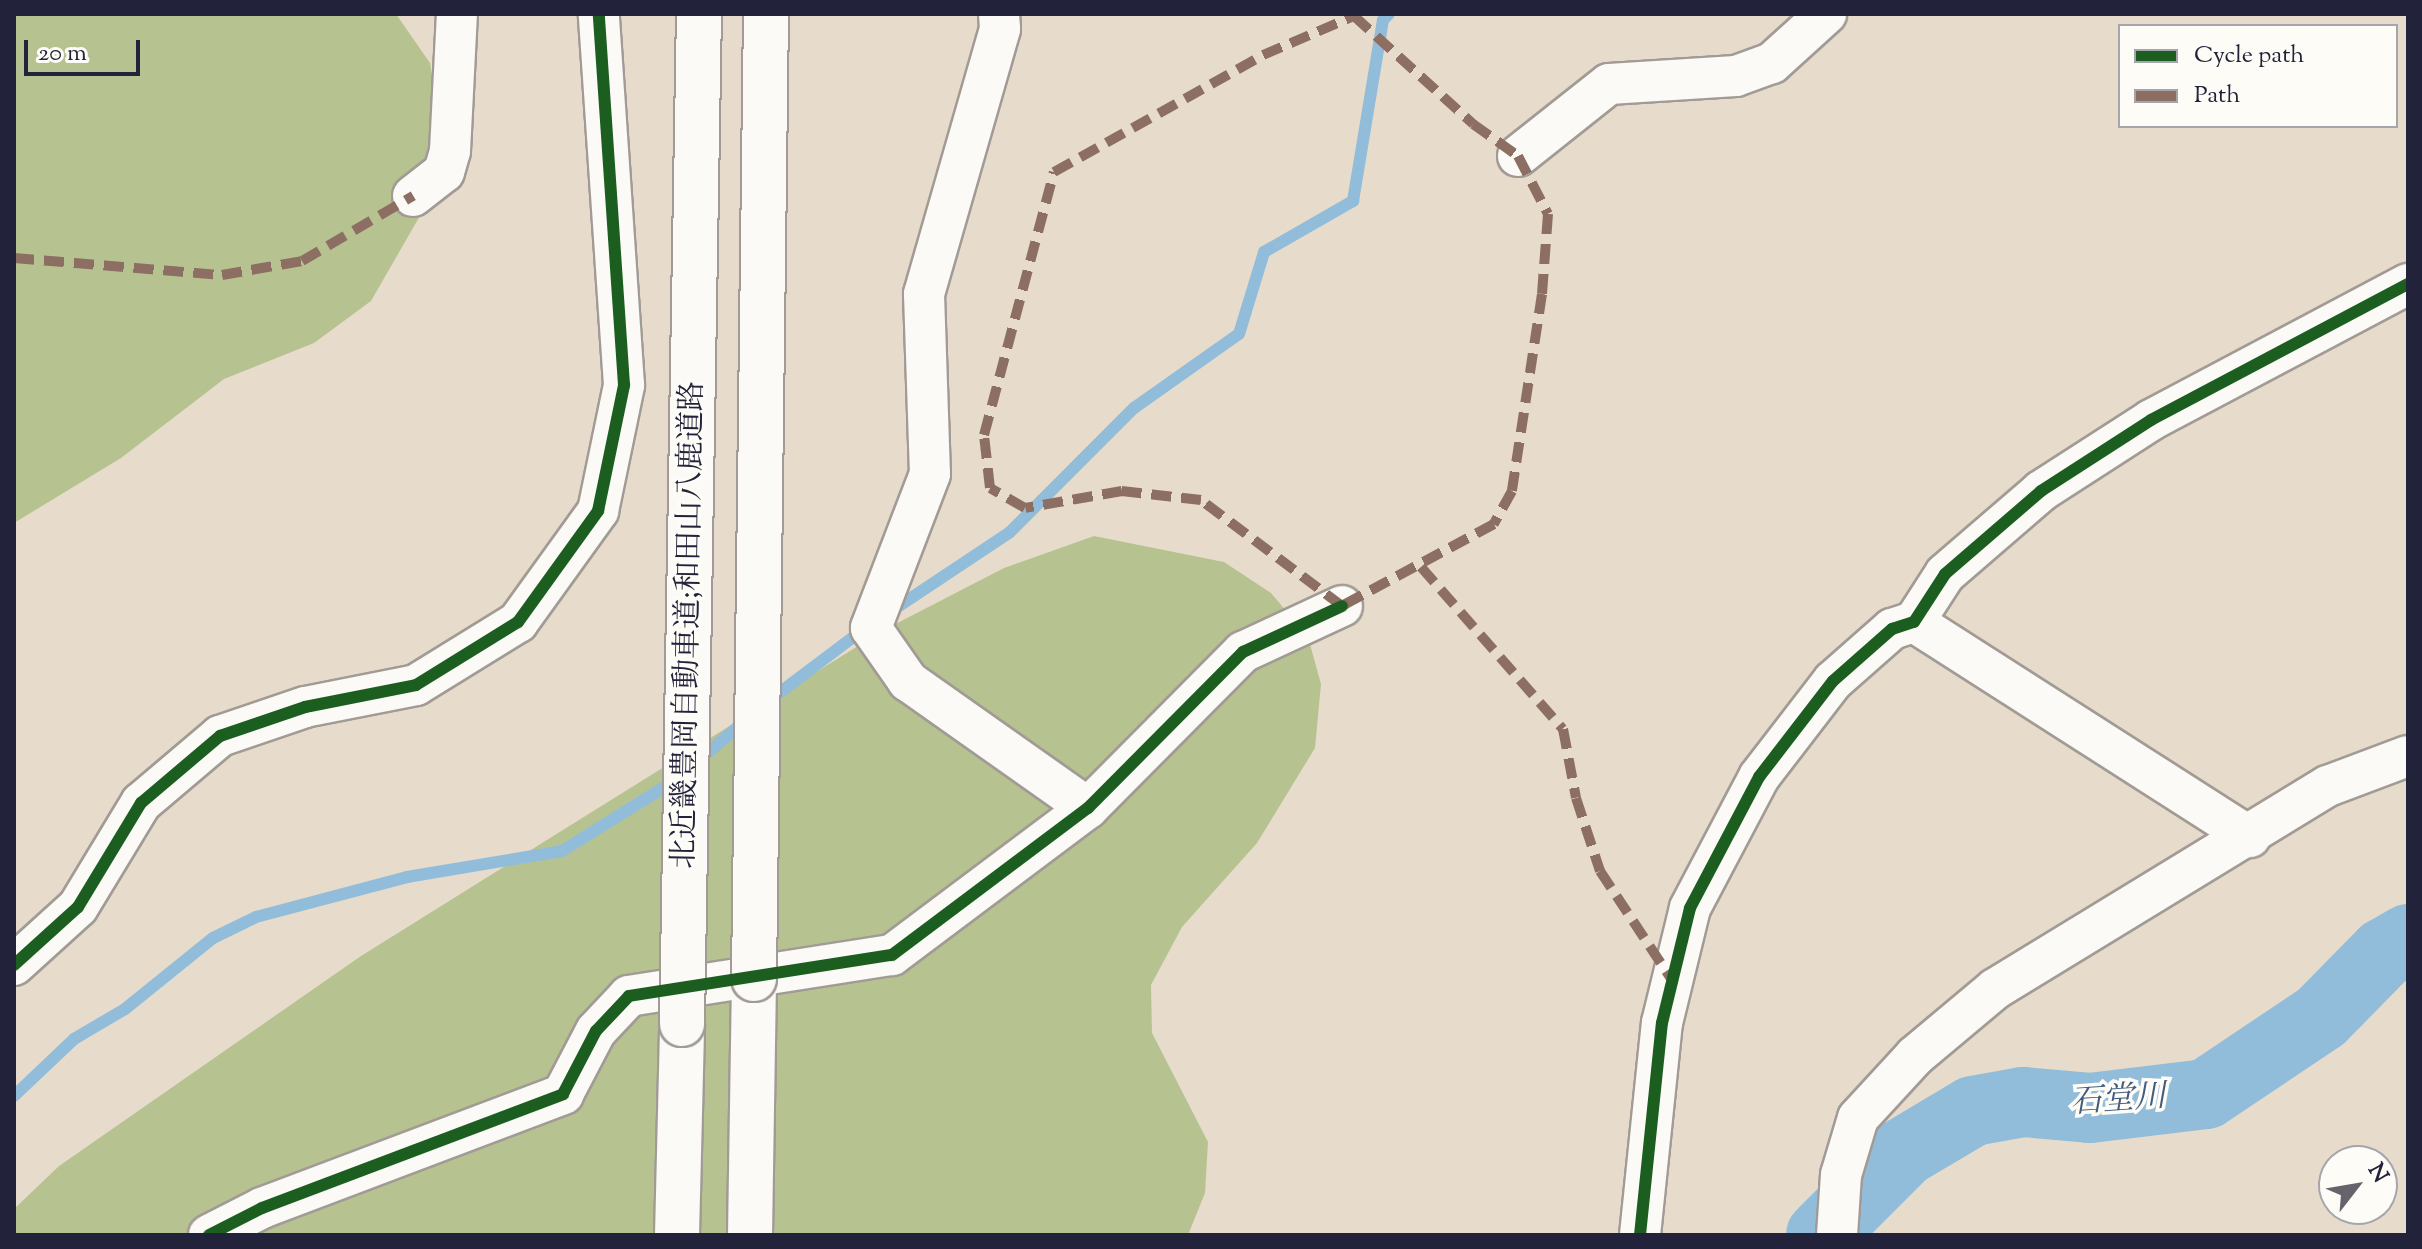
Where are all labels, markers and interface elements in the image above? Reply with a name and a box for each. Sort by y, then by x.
scale bar [28,24,144,74]
legend [2118,24,2398,128]
text: 20 m [38,37,87,71]
text: Cycle path [2194,39,2304,73]
text: Path [2194,79,2240,113]
street label: 北近畿豊岡自動車道;和田山八鹿道路 [668,381,712,869]
water label: 石堂川 [2069,1078,2167,1124]
north arrow [2318,1145,2398,1225]
text: N [2359,1158,2395,1189]

